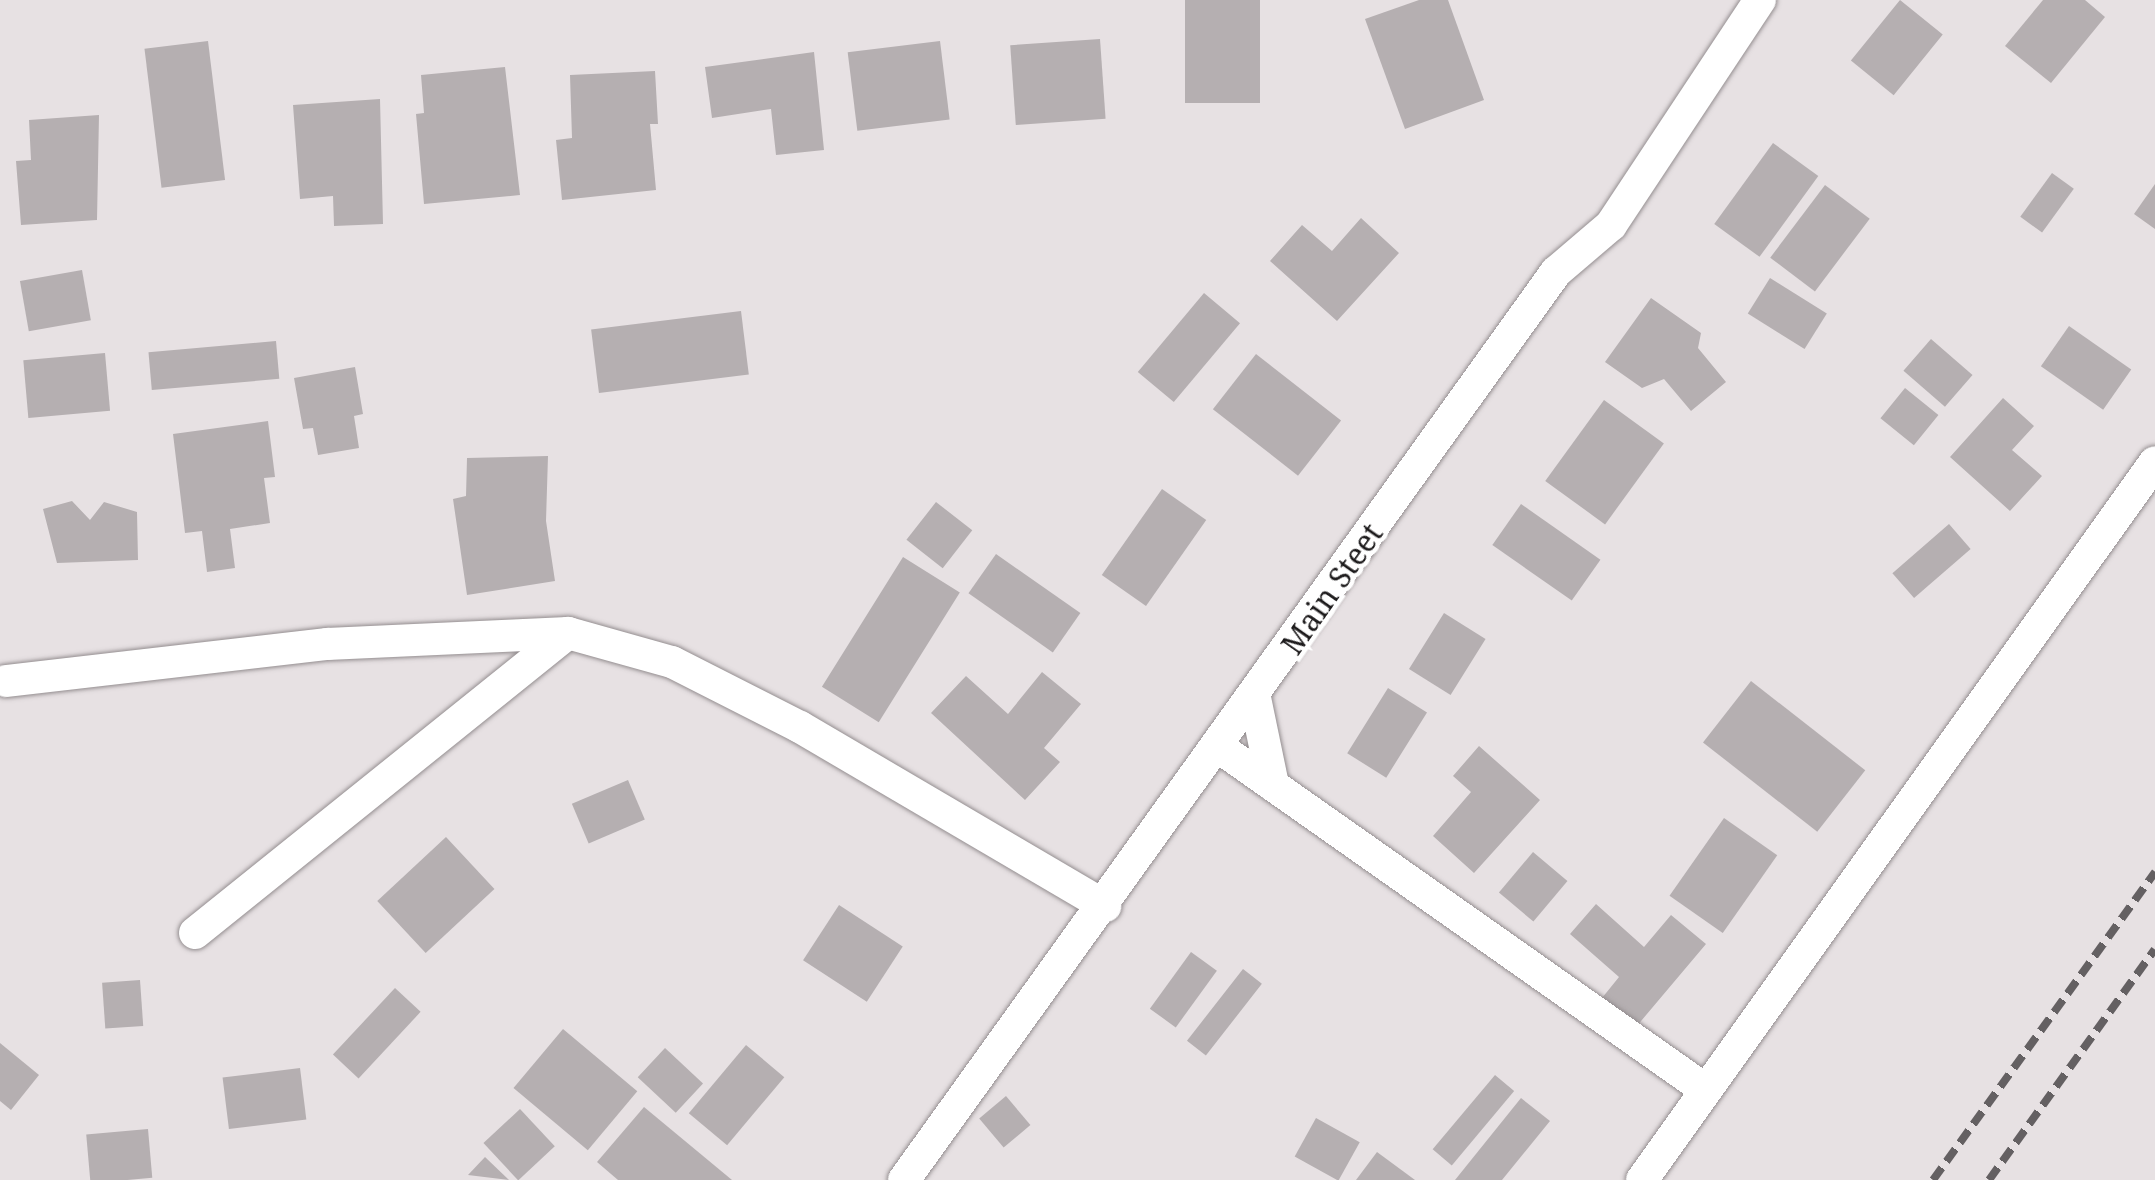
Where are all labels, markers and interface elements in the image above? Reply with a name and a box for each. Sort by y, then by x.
street label: Main Steet [1274,517,1390,661]

